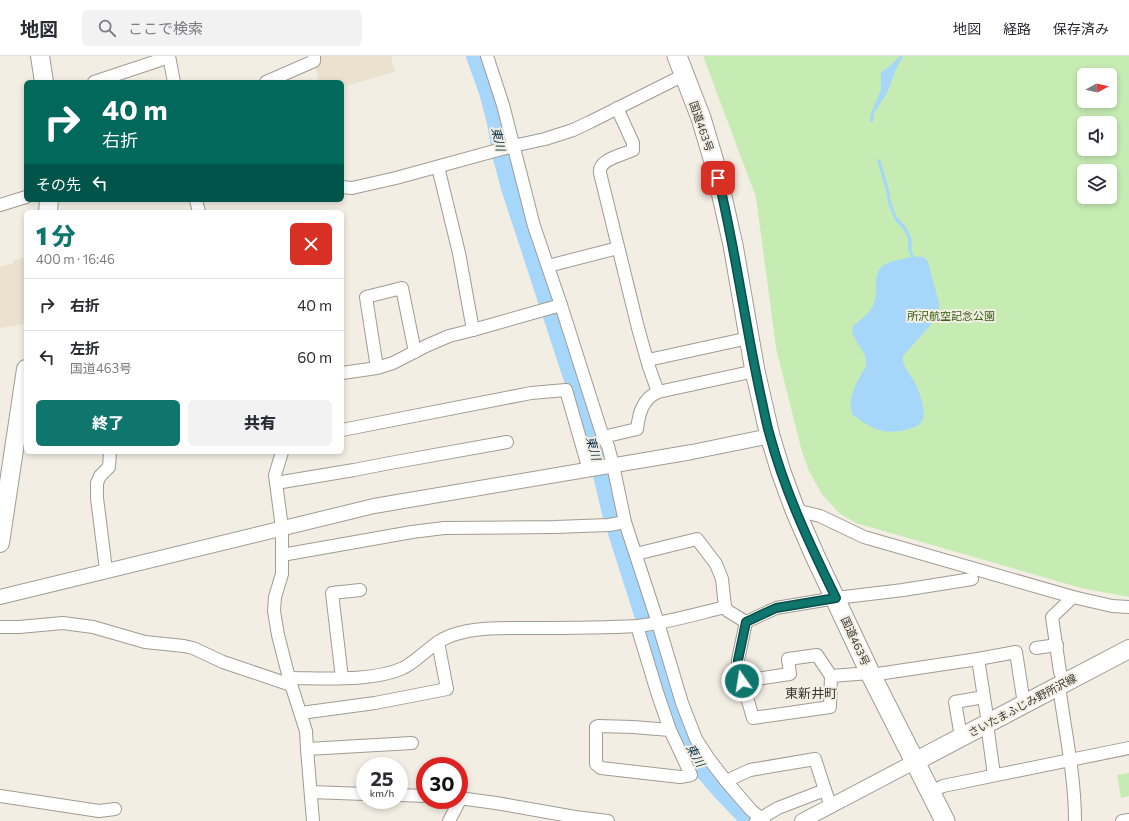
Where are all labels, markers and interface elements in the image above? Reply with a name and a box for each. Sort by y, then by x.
search box [82,10,362,46]
text: 地図 [20,17,58,40]
icon: search [96,17,118,39]
text: ここで検索 [128,19,203,37]
text: 地図 [953,20,981,37]
text: 経路 [1003,20,1031,37]
text: 保存済み [1053,20,1109,37]
north arrow [1077,68,1117,108]
map controls [1077,68,1117,204]
text: 40 m [102,92,168,126]
icon: right [36,96,88,148]
street label: 国道463号 [687,99,717,153]
button: sound [1077,116,1117,156]
water label: 東川 [489,126,509,154]
text: 右折 [102,129,138,151]
pin [701,161,735,195]
button: layers [1077,164,1117,204]
icon: arrive [707,167,729,189]
icon: left [89,172,111,194]
text: その先 [36,175,81,193]
text: 1 分 [36,221,76,250]
button: close [290,223,332,265]
text: 400 m · 16:46 [36,251,115,267]
icon: right [36,294,58,316]
text: 右折 [70,296,100,314]
text: 40 m [297,296,332,314]
park label: 所沢航空記念公園 [907,309,995,322]
text: 左折 [70,339,100,357]
icon: left [36,346,58,368]
text: 60 m [297,348,332,366]
text: 国道463号 [70,360,132,376]
button: 終了 [36,400,180,446]
button: 共有 [188,400,332,446]
water label: 東川 [584,435,605,463]
street label: 国道463号 [839,614,873,668]
position arrow [721,660,763,702]
street label: さいたまふじみ野所沢線 [966,671,1078,739]
district label: 東新井町 [785,685,837,701]
water label: 東川 [684,741,709,771]
speed limit sign: 30 [416,757,468,809]
text: 25 [370,766,394,790]
text: km/h [370,787,394,799]

